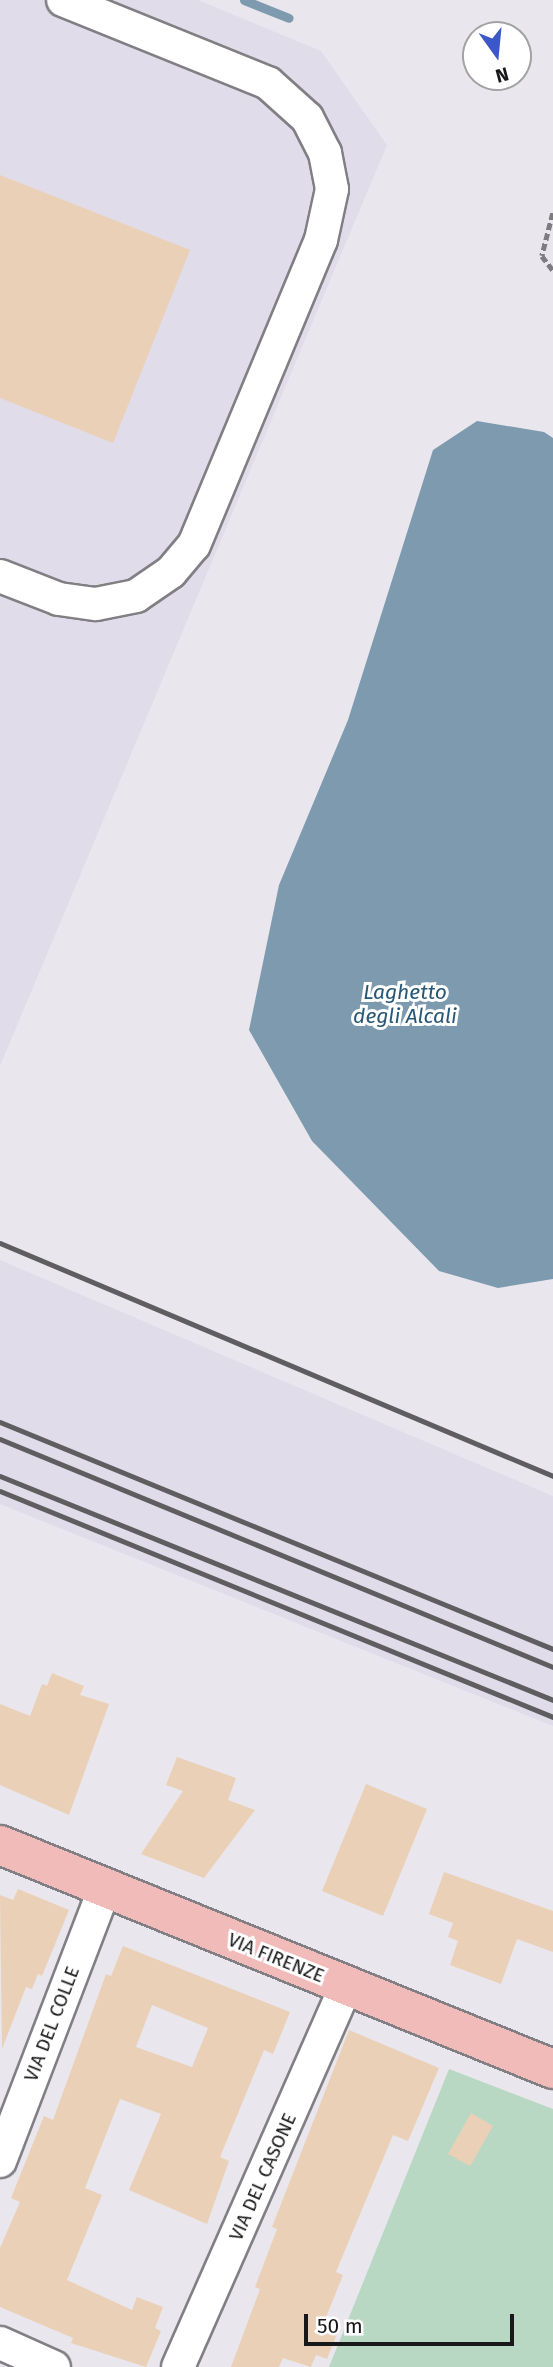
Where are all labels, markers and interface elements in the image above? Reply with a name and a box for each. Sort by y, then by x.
north arrow [462,21,532,91]
text: N [493,62,511,88]
water label: Laghetto degli Alcali [353,979,457,1029]
street label: VIA FIRENZE [225,1928,327,1988]
street label: VIA DEL COLLE [20,1963,84,2085]
street label: VIA DEL CASONE [225,2110,301,2244]
scale bar [308,2300,518,2344]
text: 50 m [317,2313,363,2339]

